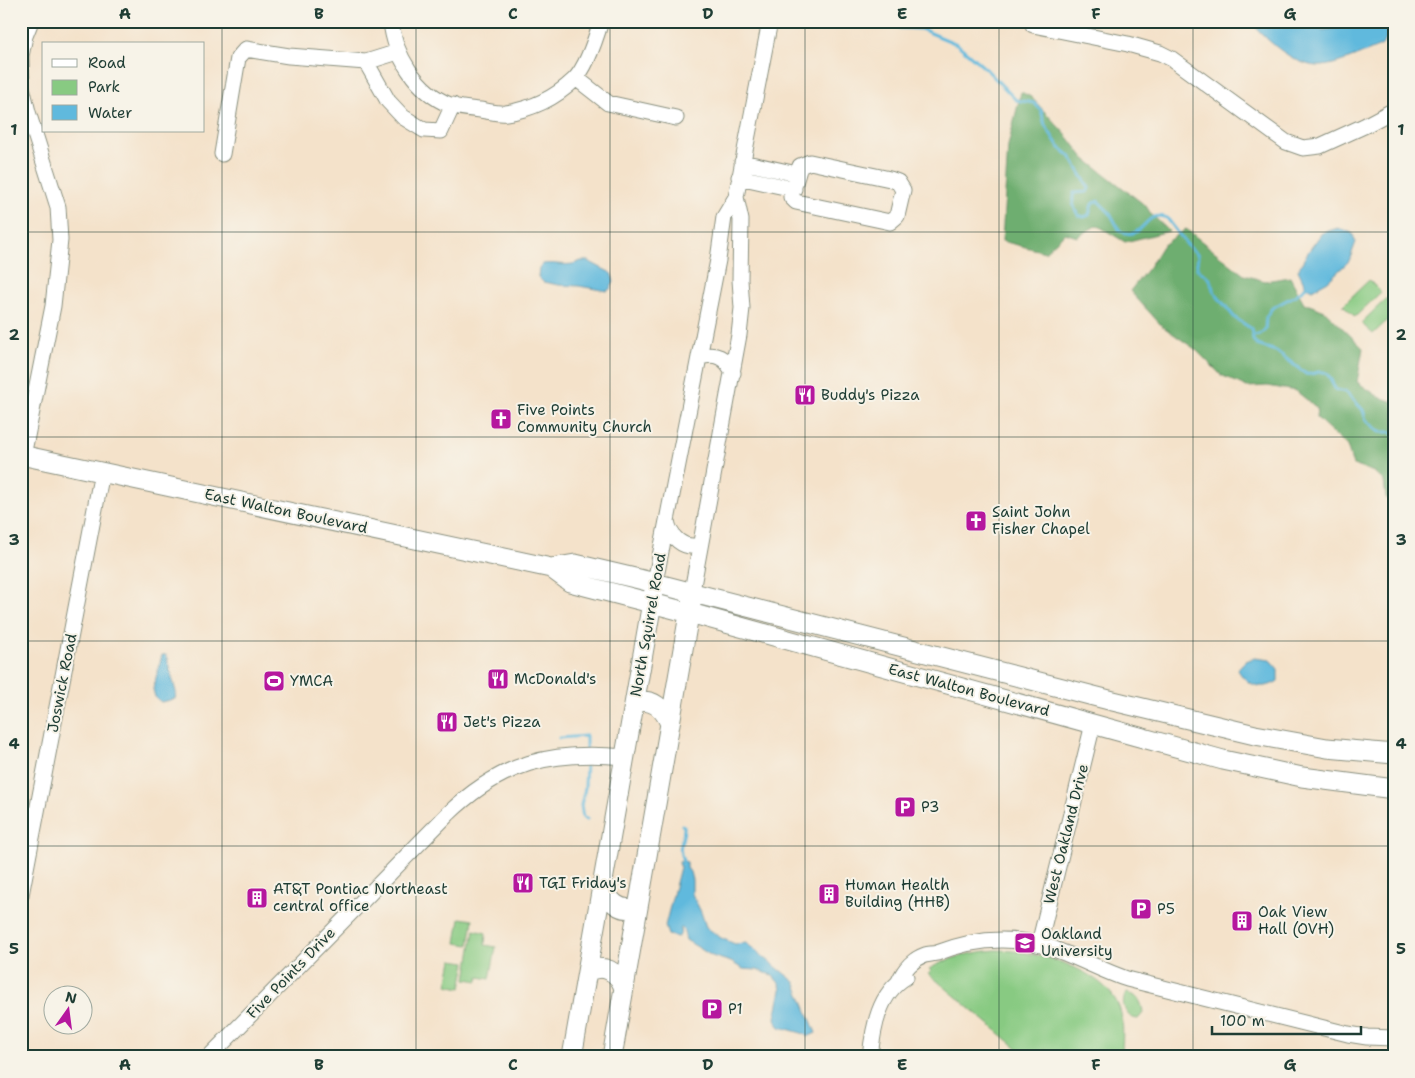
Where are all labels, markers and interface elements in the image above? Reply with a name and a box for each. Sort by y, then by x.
text: A [119,3,131,24]
text: B [314,3,324,24]
text: C [508,3,518,24]
text: D [702,3,714,24]
text: E [897,3,907,24]
text: F [1091,3,1101,24]
text: G [1284,3,1297,24]
legend [42,42,205,132]
text: Road [88,53,126,73]
text: Park [88,77,120,97]
text: Water [88,103,132,123]
text: 1 [10,119,18,140]
text: 1 [1397,119,1405,140]
text: 2 [8,324,20,345]
text: 2 [1395,324,1407,345]
restaurant icon: Buddy's Pizza [793,383,817,407]
place label: Buddy's Pizza [821,385,920,405]
place label: Five Points Community Church [517,400,652,437]
church icon: Five Points Community Church [489,407,513,431]
street label: East Walton Boulevard [203,484,370,538]
place label: Saint John Fisher Chapel [992,502,1090,539]
church icon: Saint John Fisher Chapel [964,509,988,533]
text: 3 [8,529,20,550]
text: 3 [1395,529,1407,550]
street label: North Squirrel Road [626,551,671,698]
street label: Joswick Road [43,631,81,734]
street label: East Walton Boulevard [886,659,1052,721]
restaurant icon: McDonald's [486,667,510,691]
sports icon: YMCA [262,669,286,693]
place label: McDonald's [514,669,596,689]
place label: YMCA [290,671,333,691]
restaurant icon: Jet's Pizza [435,710,459,734]
place label: Jet's Pizza [463,712,541,732]
text: 4 [8,733,20,754]
text: 4 [1395,733,1407,754]
street label: West Oakland Drive [1039,762,1093,906]
parking icon: P3 [893,795,917,819]
place label: P3 [921,797,939,817]
restaurant icon: TGI Friday's [511,871,535,895]
place label: TGI Friday's [539,873,627,893]
place label: Human Health Building (HHB) [845,875,950,912]
place label: AT&T Pontiac Northeast central office [273,879,448,916]
building icon: Human Health Building (HHB) [817,882,841,906]
building icon: AT&T Pontiac Northeast central office [245,886,269,910]
parking icon: P5 [1129,897,1153,921]
place label: P5 [1157,899,1175,919]
place label: Oak View Hall (OVH) [1258,902,1334,939]
building icon: Oak View Hall (OVH) [1230,909,1254,933]
street label: Five Points Drive [242,923,340,1023]
place label: Oakland University [1041,924,1113,961]
school or university icon: Oakland University [1013,931,1037,955]
text: 5 [9,938,19,959]
text: 5 [1396,938,1406,959]
north arrow [42,986,92,1036]
text: N [64,987,79,1007]
parking icon: P1 [700,997,724,1021]
place label: P1 [728,999,743,1019]
scale bar [1212,1003,1361,1035]
text: 100 m [1220,1011,1265,1031]
text: A [119,1054,131,1075]
text: B [314,1054,324,1075]
text: C [508,1054,518,1075]
text: D [702,1054,714,1075]
text: E [897,1054,907,1075]
text: F [1091,1054,1101,1075]
text: G [1284,1054,1297,1075]

